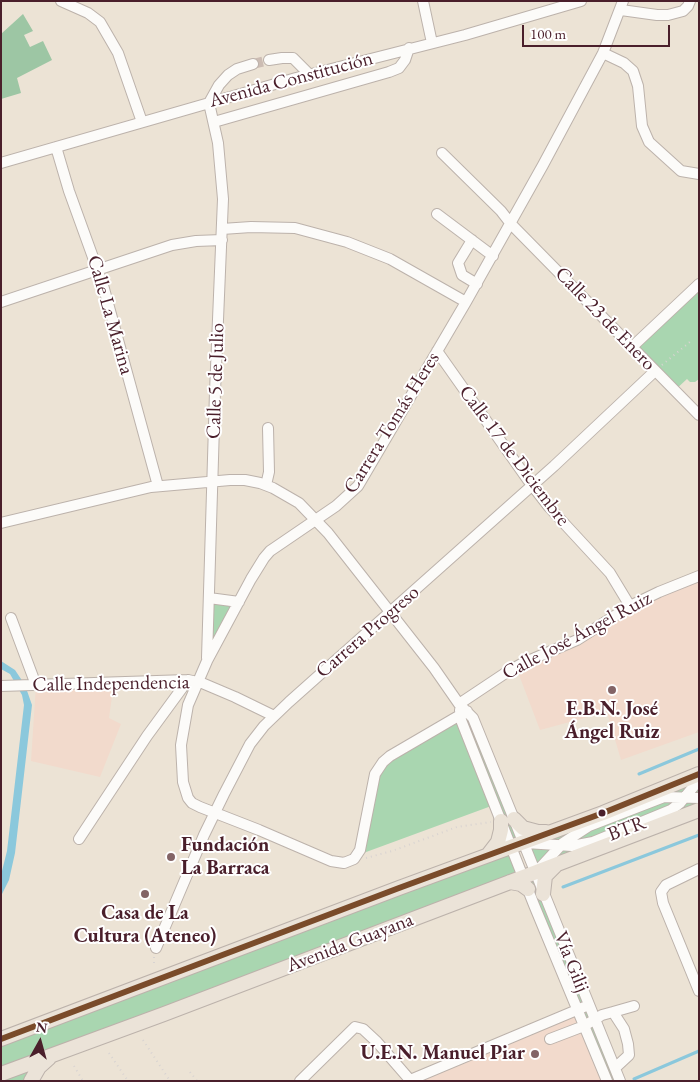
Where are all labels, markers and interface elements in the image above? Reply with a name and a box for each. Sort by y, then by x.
scale bar [525,15,672,47]
text: 100 m [530,24,566,43]
street label: Avenida Constitución [206,47,376,113]
street label: Calle La Marina [82,253,138,377]
street label: Calle 23 de Enero [550,262,660,376]
street label: Calle 5 de Julio [202,323,230,439]
street label: Carrera Tomás Heres [339,348,445,498]
street label: Calle 17 de Diciembre [453,381,575,531]
street label: Carrera Progreso [311,581,425,683]
street label: Calle José Ángel Ruiz [498,587,656,685]
street label: Calle Independencia [32,671,190,697]
marker: E.B.N. José Ángel Ruiz [606,684,618,696]
place label: E.B.N. José Ángel Ruiz [565,698,659,745]
unlabelled marker [597,808,607,818]
street label: BTR [604,811,650,847]
place label: Fundación La Barraca [181,834,269,881]
marker: Fundación La Barraca [165,851,177,863]
marker: Casa de La Cultura (Ateneo) [139,888,151,900]
place label: Casa de La Cultura (Ateneo) [74,902,216,949]
street label: Avenida Guayana [283,908,417,978]
street label: Vía Gilij [548,928,594,996]
north arrow [15,1017,65,1067]
text: N [35,1017,49,1037]
place label: U.E.N. Manuel Piar [360,1042,525,1066]
marker: U.E.N. Manuel Piar [529,1048,541,1060]

